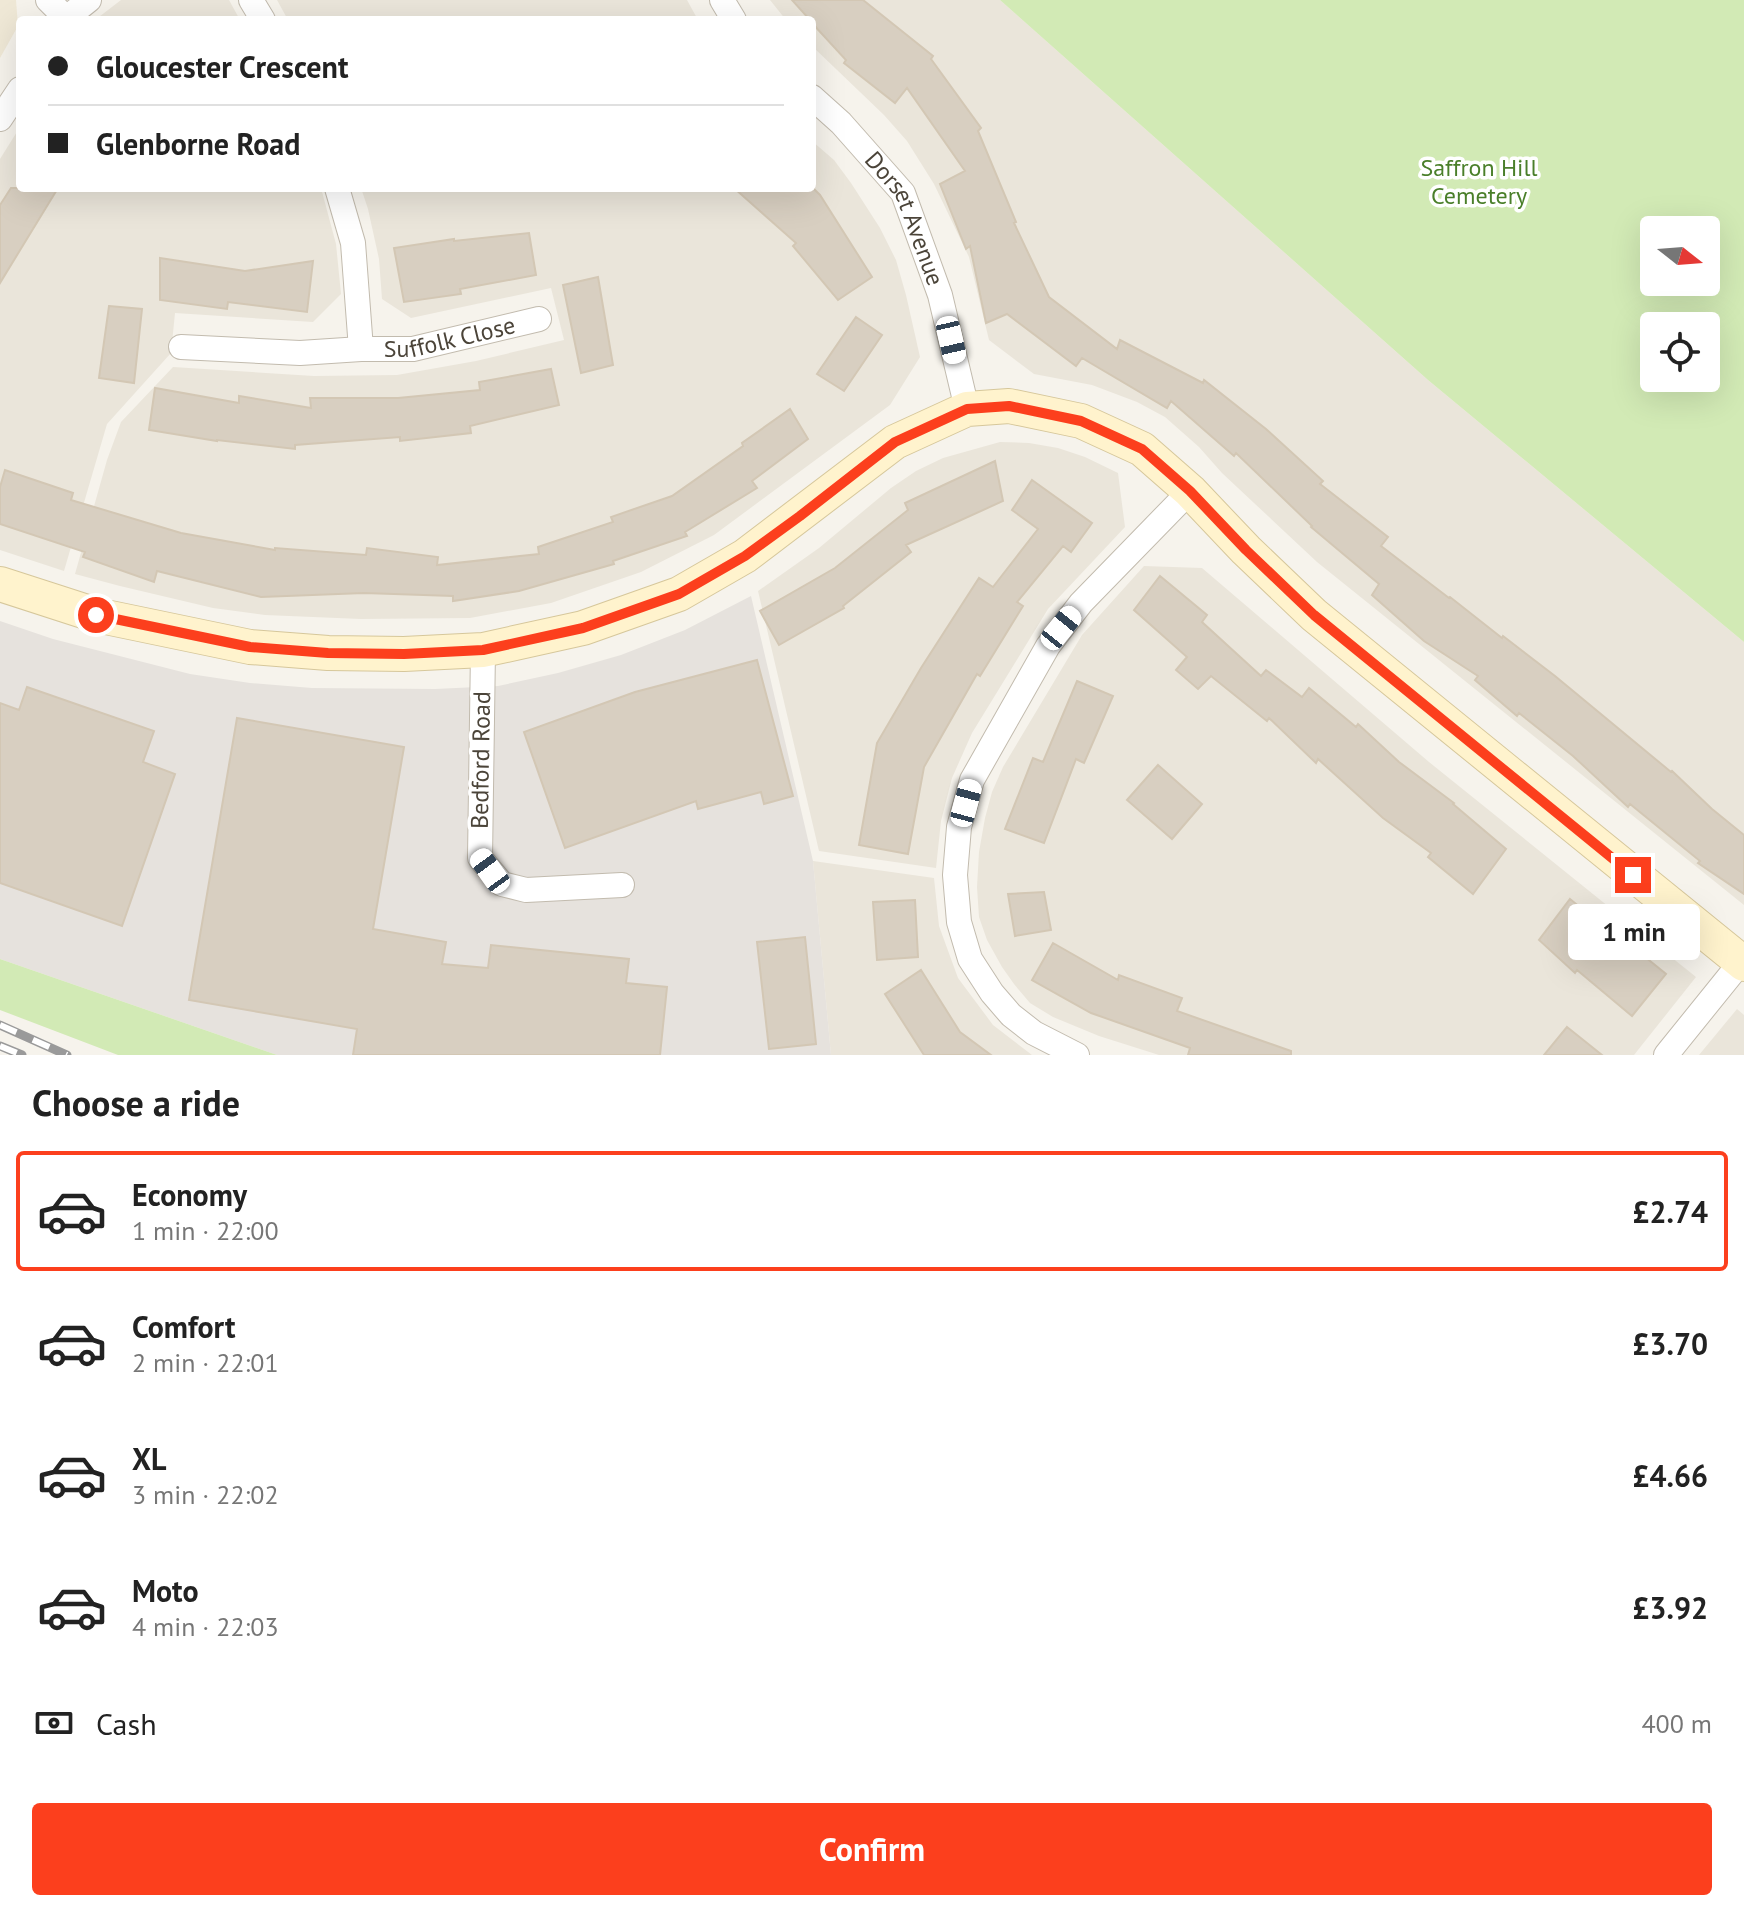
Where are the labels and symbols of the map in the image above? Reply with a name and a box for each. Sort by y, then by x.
street label: Dorset Avenue [858,145,951,290]
park label: Saffron Hill Cemetery [1420,152,1538,211]
north arrow [1640,216,1720,296]
street label: Suffolk Close [384,309,518,364]
car [934,314,968,366]
route start [78,597,114,633]
car [1037,602,1085,654]
street label: Bedford Road [464,691,497,829]
car [948,777,984,829]
car [466,845,514,897]
route end [1615,857,1651,893]
callout: 1 min [1567,903,1699,959]

